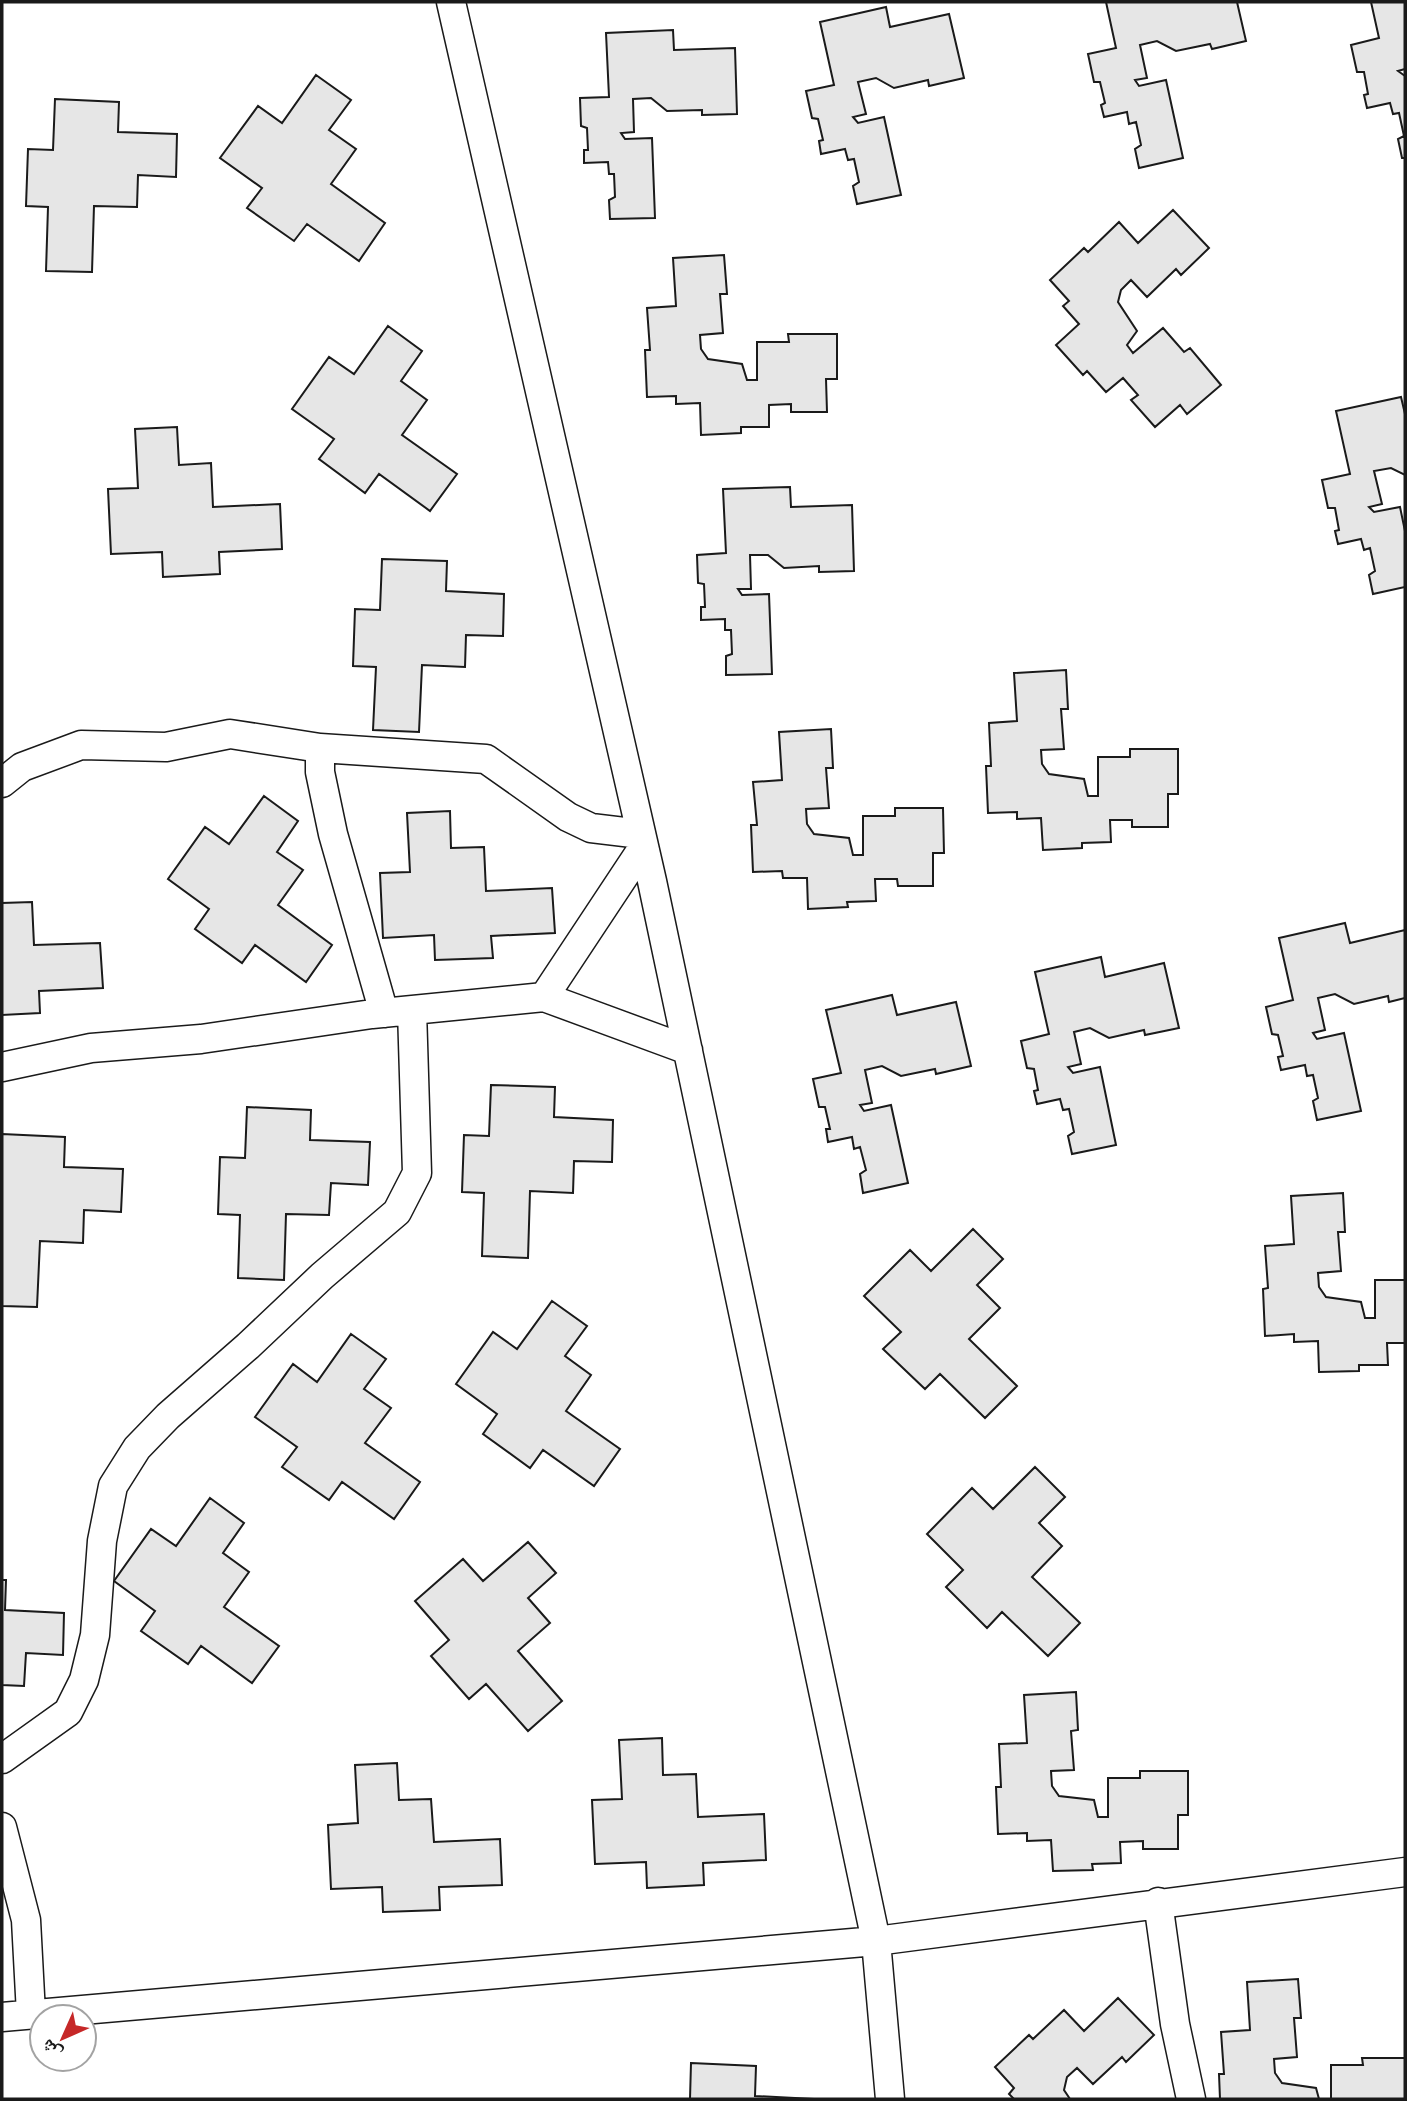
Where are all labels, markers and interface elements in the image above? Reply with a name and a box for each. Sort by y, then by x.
north arrow [28,2003,98,2073]
text: ش [37,2034,67,2064]

